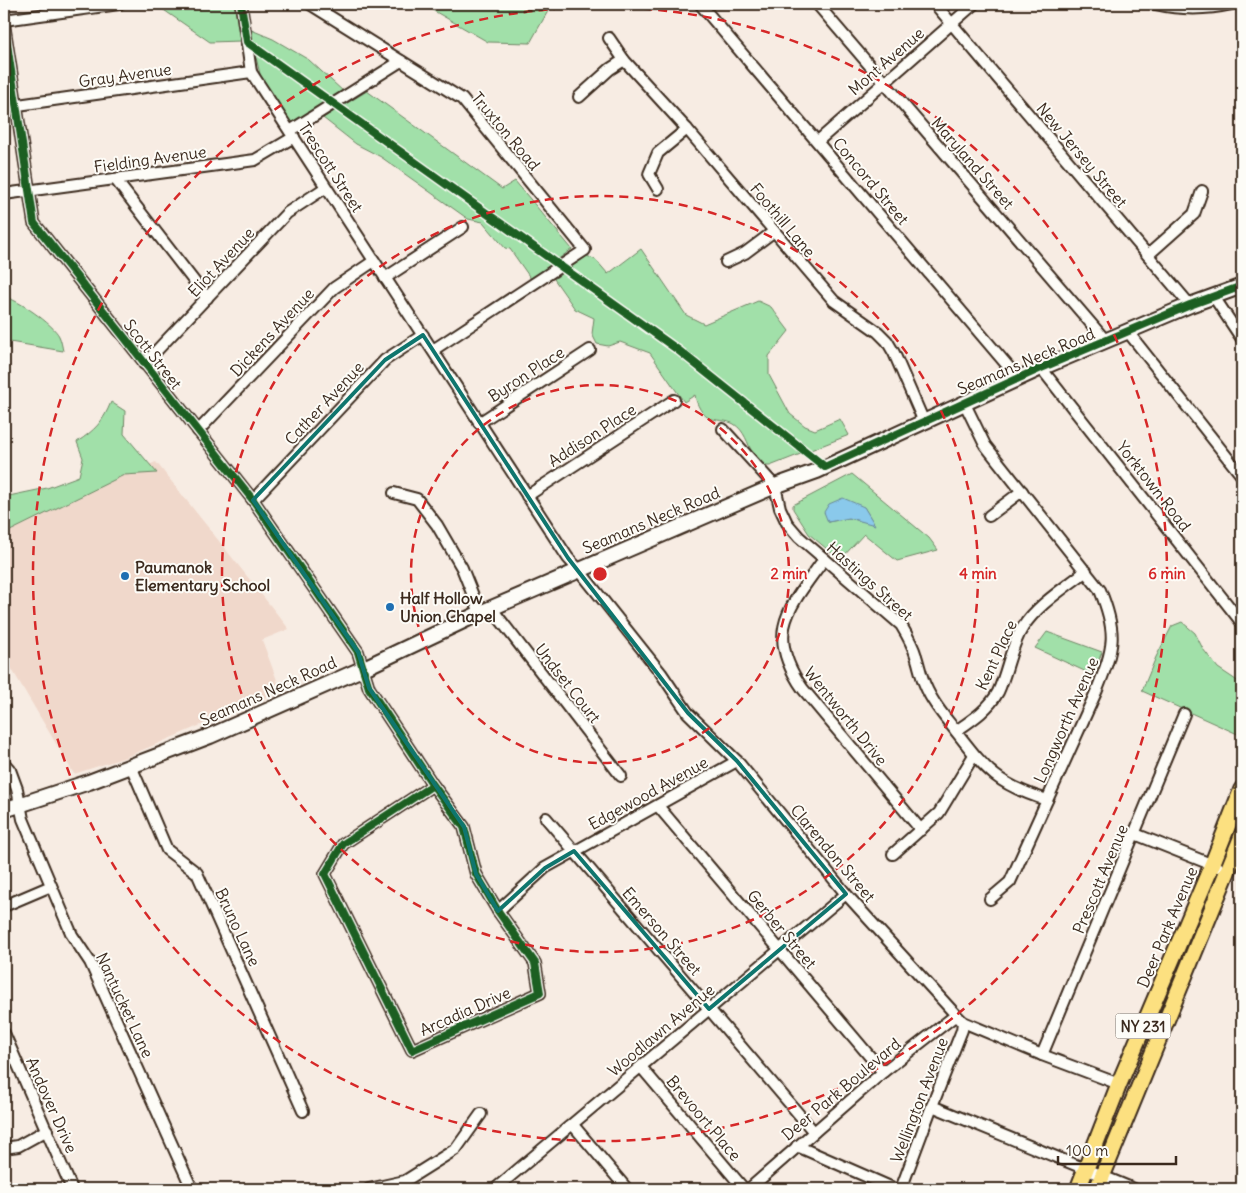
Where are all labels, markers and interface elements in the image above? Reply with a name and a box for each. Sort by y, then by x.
street label: Mont Avenue [844,23,928,99]
street label: Gray Avenue [77,59,173,91]
street label: Truxton Road [467,88,545,174]
street label: New Jersey Street [1032,98,1132,212]
street label: Maryland Street [928,113,1019,214]
street label: Trescott Street [294,118,368,216]
street label: Concord Street [829,133,914,229]
street label: Fielding Avenue [92,141,208,177]
street label: Foothill Lane [746,179,820,261]
street label: Eliot Avenue [184,223,258,301]
street label: Dickens Avenue [226,284,318,380]
street label: Scott Street [120,315,187,393]
street label: Seamans Neck Road [954,323,1098,399]
street label: Byron Place [484,342,568,406]
street label: Cather Avenue [280,357,368,449]
street label: Addison Place [544,399,640,471]
street label: Yorktown Road [1113,437,1195,535]
street label: Seamans Neck Road [579,482,723,558]
street label: Hastings Street [823,537,918,625]
place label: Paumanok Elementary School [135,557,270,596]
text: 2 min [771,564,808,583]
text: 4 min [959,564,997,583]
text: 6 min [1148,564,1186,583]
centre of rings [591,565,609,583]
marker: Paumanok Elementary School [119,570,131,582]
place label: Half Hollow Union Chapel [400,588,496,627]
marker: Half Hollow Union Chapel [384,601,396,613]
street label: Kent Place [971,617,1021,693]
street label: Undset Court [531,639,606,727]
street label: Seamans Neck Road [197,652,339,730]
street label: Longworth Avenue [1029,654,1103,786]
street label: Wentworth Drive [800,663,892,769]
street label: Edgewood Avenue [585,752,711,834]
street label: Clarendon Street [786,800,880,906]
street label: Prescott Avenue [1068,821,1132,937]
street label: Deer Park Avenue [1133,864,1201,990]
street label: Emerson Street [618,883,706,980]
street label: Bruno Lane [211,885,265,969]
street label: Gerber Street [743,885,821,973]
street label: Nantucket Lane [92,949,158,1061]
street label: Woodlawn Avenue [603,979,719,1081]
street label: Arcadia Drive [416,982,514,1040]
road number: NY 231 [1116,1014,1170,1038]
street label: Deer Park Boulevard [777,1033,905,1145]
street label: Wellington Avenue [886,1035,952,1165]
street label: Andover Drive [22,1054,82,1156]
street label: Brevoort Place [662,1071,746,1165]
scale bar [1058,1133,1176,1165]
text: 100 m [1066,1141,1108,1160]

